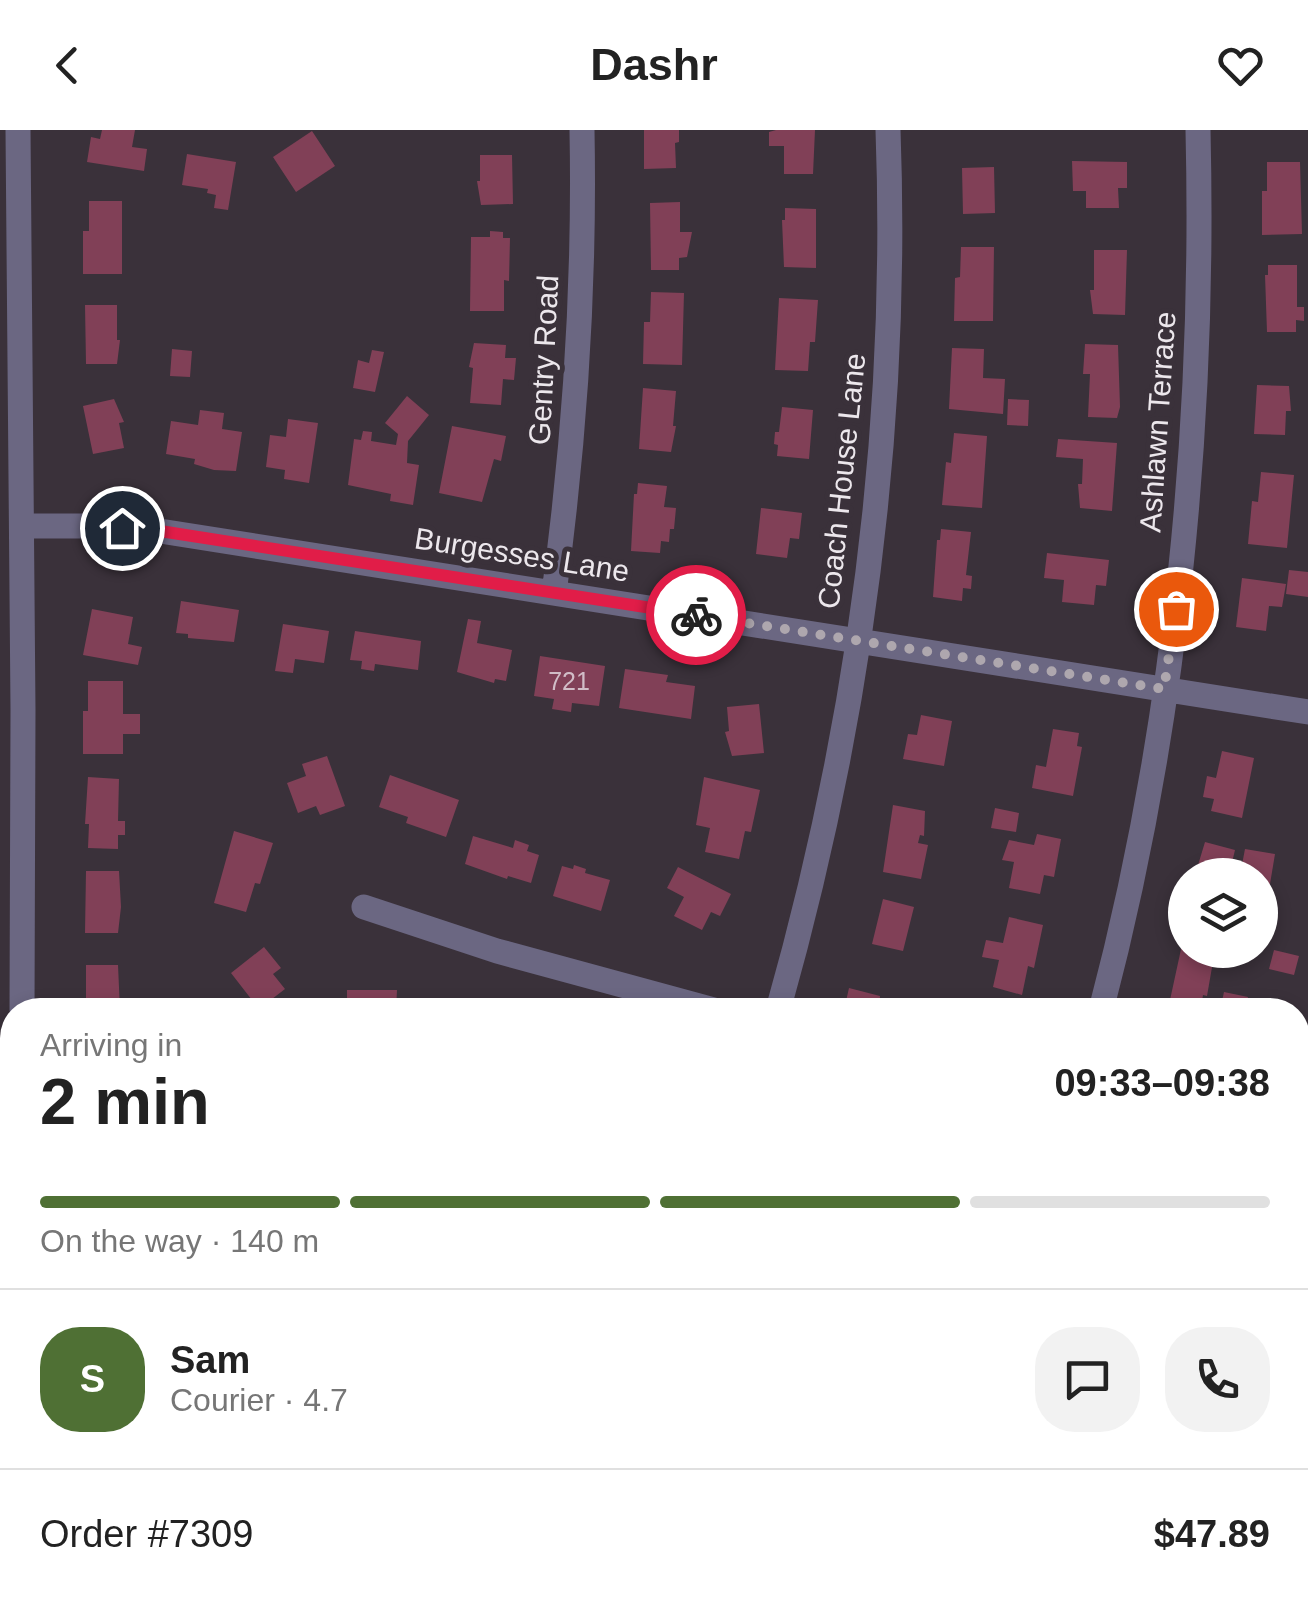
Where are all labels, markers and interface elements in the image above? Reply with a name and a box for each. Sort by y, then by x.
icon: back [40,38,95,93]
icon: heart [1213,38,1268,93]
text: Dashr [590,39,718,90]
street label: Gentry Road [523,274,564,446]
street label: Ashlawn Terrace [1133,310,1182,533]
street label: Coach House Lane [812,351,871,610]
pin [80,486,165,571]
icon: home [95,501,150,556]
street label: Burgesses Lane [412,521,632,588]
courier [646,565,746,665]
pin [1134,567,1219,652]
icon: bag [1149,582,1204,637]
icon: bike [669,588,724,643]
house number: 721 [548,667,590,695]
map controls [1168,858,1278,968]
button: layers [1168,858,1278,968]
text: Arriving in [40,1027,182,1063]
text: 09:33–09:38 [1054,1062,1270,1104]
text: 2 min [40,1065,210,1138]
text: On the way · 140 m [40,1223,319,1259]
button: chat [1035,1327,1140,1432]
button: phone [1165,1327,1270,1432]
text: Sam [170,1339,250,1381]
text: S [80,1358,105,1400]
text: Courier · 4.7 [170,1382,348,1418]
text: Order #7309 [40,1513,253,1555]
text: $47.89 [1154,1513,1270,1555]

